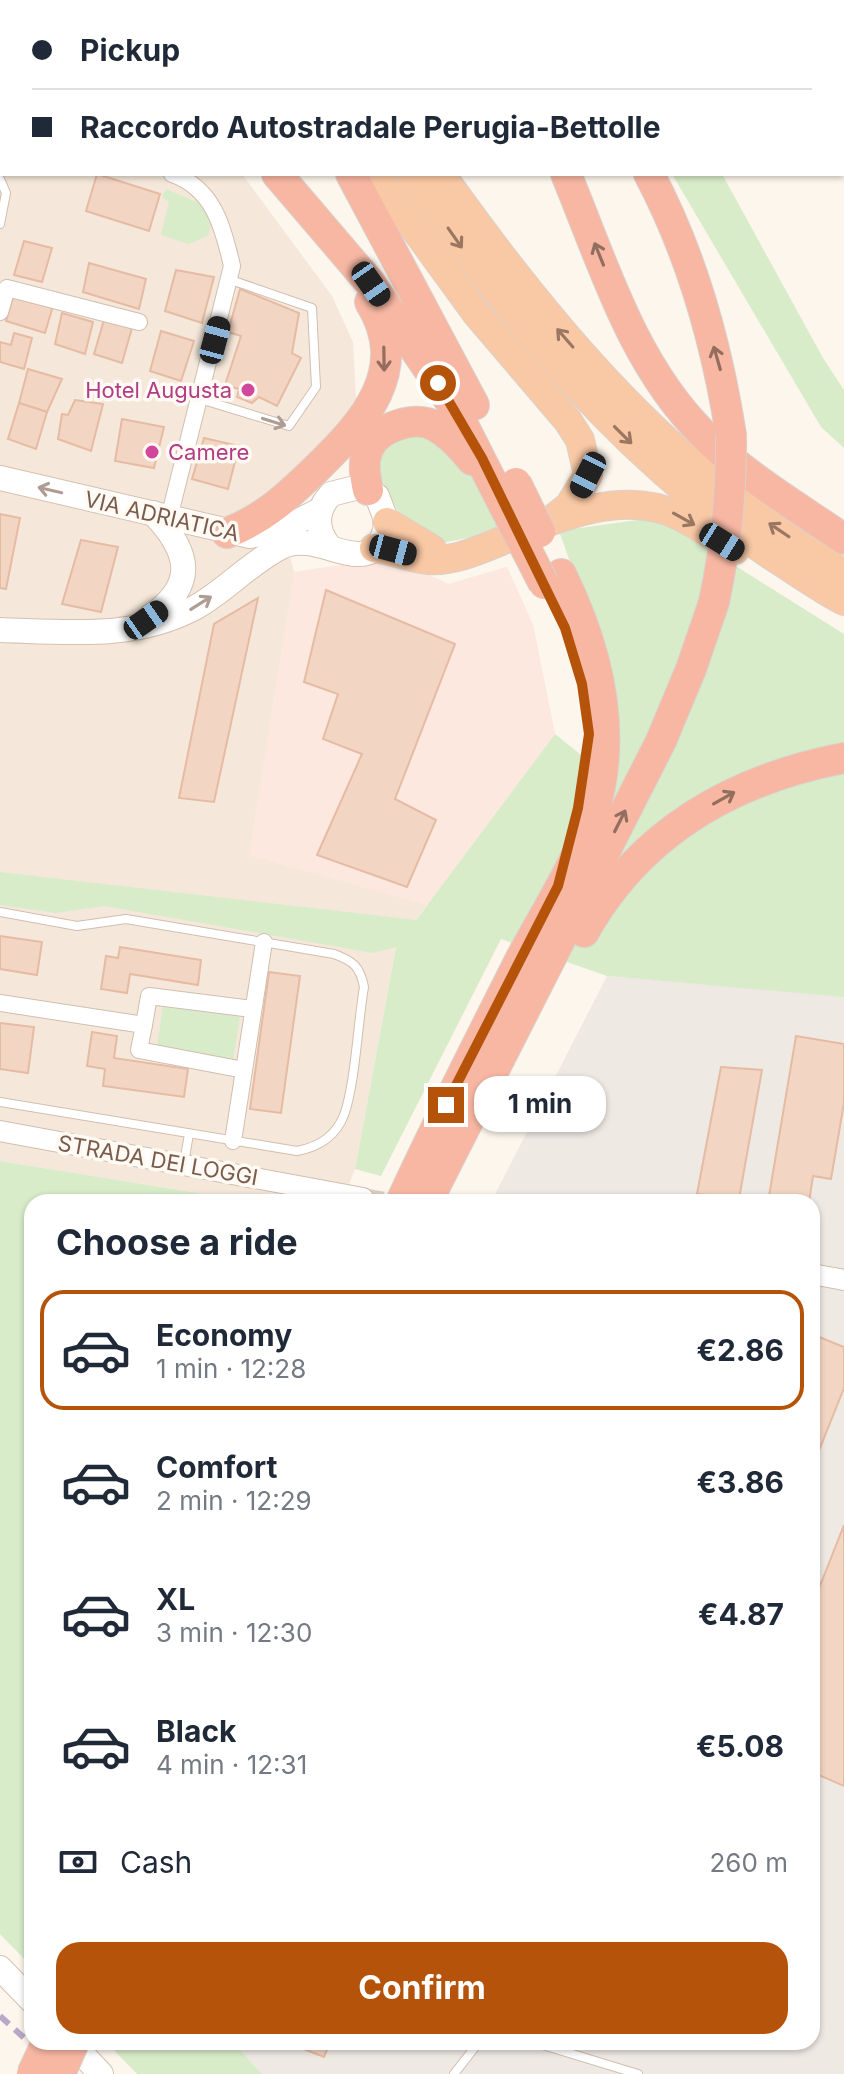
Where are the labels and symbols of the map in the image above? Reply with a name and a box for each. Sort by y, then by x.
one-way arrow [447,226,463,248]
one-way arrow [591,242,606,266]
car [347,257,395,311]
car [197,314,233,366]
one-way arrow [556,328,574,348]
one-way arrow [377,345,392,372]
one-way arrow [709,346,724,372]
route start [420,365,456,401]
place label: Hotel Augusta [85,377,232,403]
marker: Hotel Augusta [239,381,257,399]
one-way arrow [261,415,287,430]
one-way arrow [613,425,632,444]
place label: Camere [168,439,249,465]
marker: Camere [143,443,161,461]
car [566,448,610,502]
one-way arrow [38,481,63,496]
street label: VIA ADRIATICA [82,486,242,546]
one-way arrow [672,512,695,528]
car [695,519,749,565]
one-way arrow [768,522,790,538]
car [367,532,419,568]
one-way arrow [190,594,212,611]
car [119,596,173,644]
one-way arrow [712,790,736,806]
one-way arrow [613,809,628,833]
callout: 1 min [474,1077,606,1133]
route end [428,1087,464,1123]
street label: STRADA DEI LOGGI [56,1130,260,1190]

